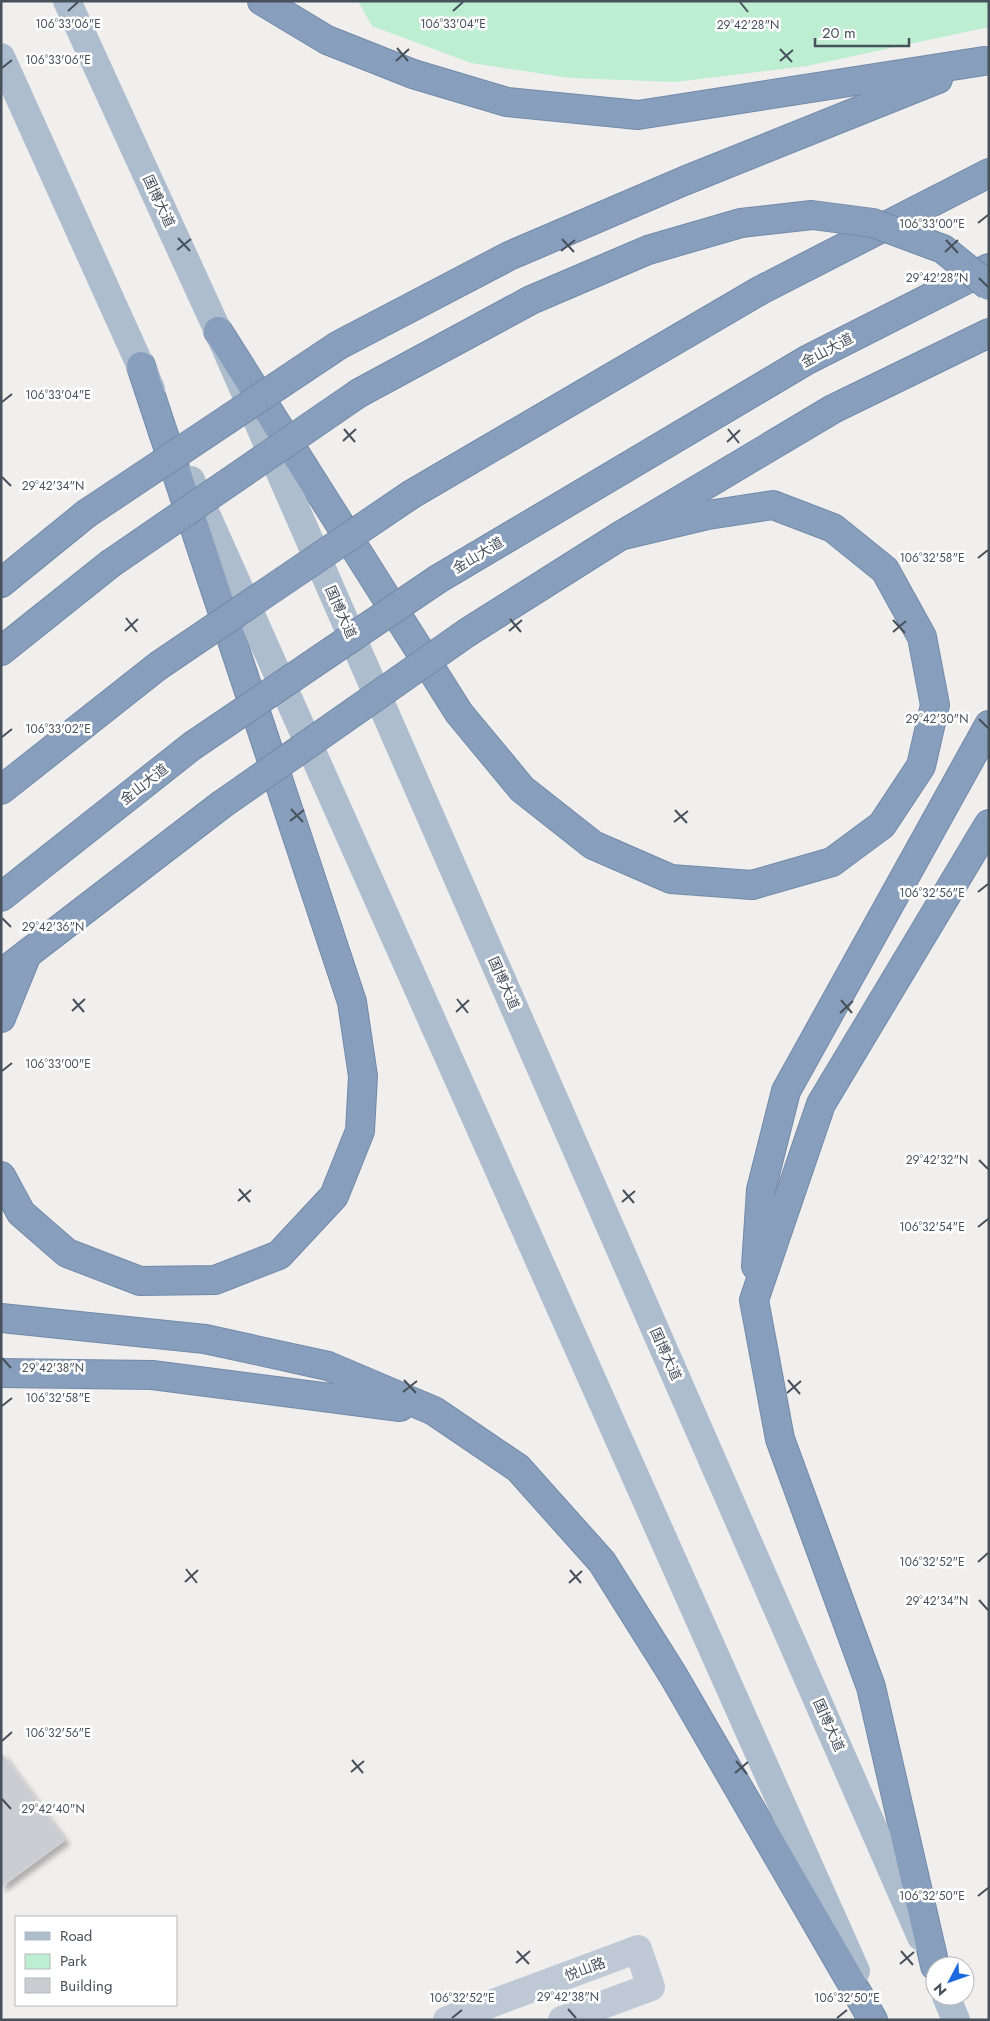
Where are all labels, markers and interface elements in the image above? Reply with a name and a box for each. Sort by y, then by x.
text: 106°33'06"E [35,15,101,33]
text: 106°33'04"E [420,15,486,33]
scale bar [815,15,909,47]
text: 29°42'28"N [717,16,779,34]
text: 20 m [822,22,856,44]
text: 106°33'06"E [25,51,91,69]
street label: 国博大道 [138,171,180,231]
text: 106°33'00"E [899,215,965,233]
text: 29°42'28"N [906,269,968,287]
street label: 金山大道 [798,328,856,372]
text: 106°33'04"E [25,386,91,404]
text: 29°42'34"N [22,477,84,495]
street label: 金山大道 [449,532,507,578]
text: 106°32'58"E [899,549,965,567]
street label: 国博大道 [320,582,362,642]
text: 29°42'30"N [906,710,968,728]
text: 106°33'02"E [25,720,91,738]
street label: 金山大道 [116,759,172,809]
text: 106°32'56"E [899,884,965,902]
text: 29°42'36"N [22,918,84,936]
street label: 国博大道 [483,953,525,1013]
text: 106°33'00"E [25,1055,91,1073]
text: 29°42'32"N [906,1151,968,1169]
text: 106°32'54"E [899,1218,965,1236]
street label: 国博大道 [645,1324,687,1384]
text: 29°42'38"N [22,1359,84,1377]
text: 106°32'58"E [25,1389,91,1407]
text: 106°32'52"E [899,1553,965,1571]
text: 29°42'34"N [906,1592,968,1610]
street label: 国博大道 [808,1695,850,1755]
text: 106°32'56"E [25,1724,91,1742]
text: 29°42'40"N [21,1800,85,1818]
text: 106°32'50"E [899,1887,965,1905]
legend [15,1916,178,2006]
text: Road [60,1925,92,1947]
text: Park [60,1950,87,1972]
street label: 悦山路 [562,1952,608,1986]
north arrow [925,1956,975,2006]
text: Building [60,1975,112,1997]
text: N [929,1979,951,2000]
text: 29°42'38"N [537,1988,599,2006]
text: 106°32'52"E [429,1989,495,2007]
text: 106°32'50"E [814,1989,880,2007]

